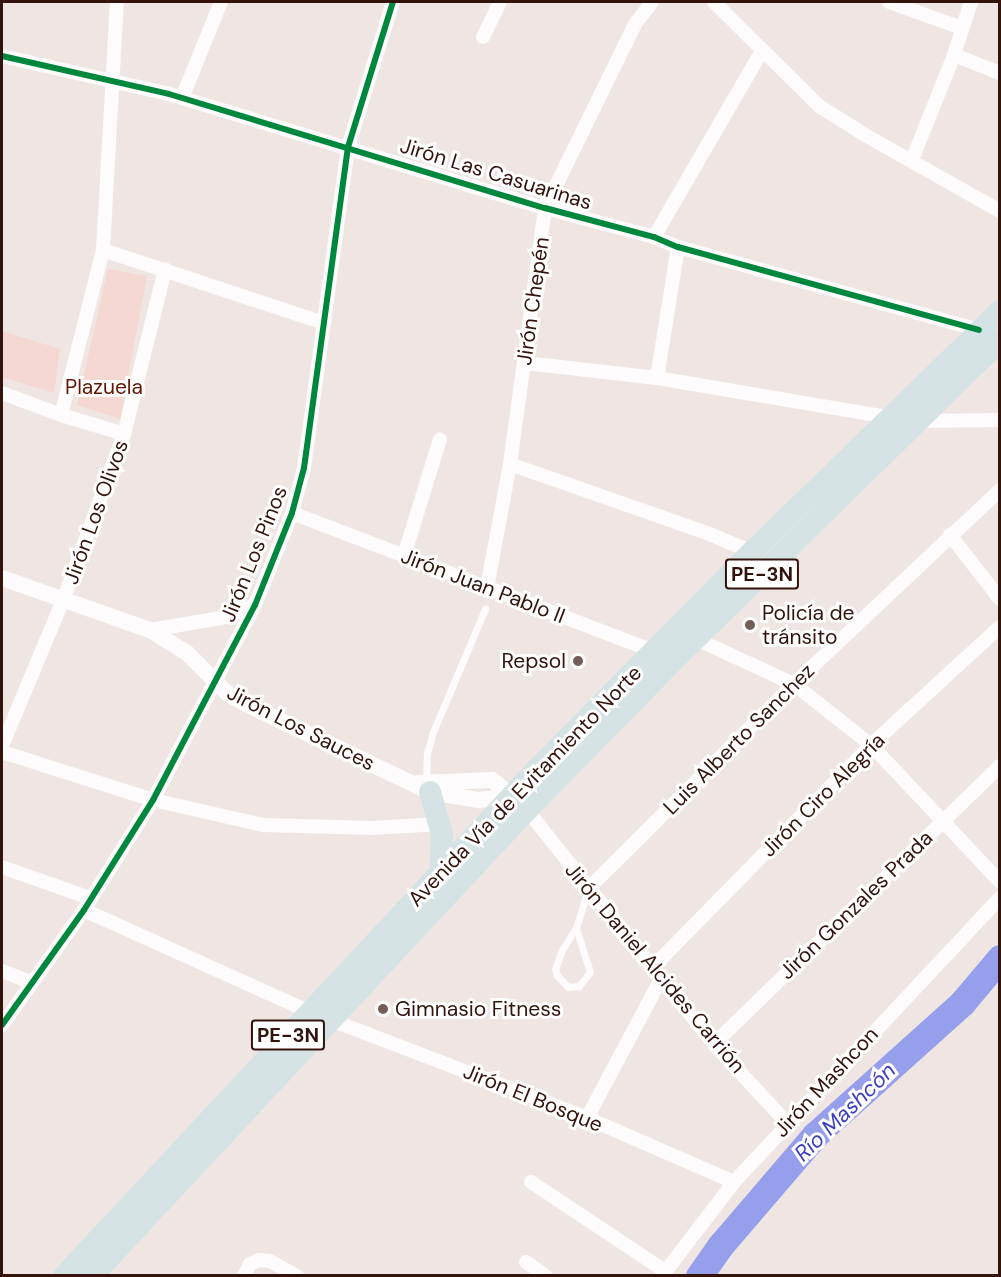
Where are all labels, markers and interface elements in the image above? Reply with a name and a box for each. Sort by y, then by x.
street label: Jirón Las Casuarinas [397,133,595,215]
street label: Jirón Chepén [512,235,554,367]
park label: Plazuela [65,374,143,400]
street label: Jirón Los Olivos [58,436,134,588]
street label: Jirón Los Pinos [215,482,293,626]
street label: Jirón Juan Pablo II [398,543,568,629]
road number: PE-3N [724,557,800,591]
place label: Policía de tránsito [762,600,855,650]
marker: Policía de tránsito [743,618,757,632]
place label: Repsol [501,648,566,674]
marker: Repsol [571,654,585,668]
street label: Luis Alberto Sanchez [658,658,820,820]
street label: Avenida Vía de Evitamiento Norte [403,660,647,912]
street label: Jirón Los Sauces [223,680,379,776]
street label: Jirón Ciro Alegría [756,728,890,862]
street label: Jirón Gonzales Prada [774,825,938,985]
street label: Jirón Daniel Alcides Carrión [560,858,750,1078]
place label: Gimnasio Fitness [395,996,561,1022]
marker: Gimnasio Fitness [376,1002,390,1016]
road number: PE-3N [250,1018,326,1052]
street label: Jirón Mashcon [769,1022,883,1142]
water label: Río Mashcón [789,1057,901,1167]
street label: Jirón El Bosque [460,1059,606,1137]

